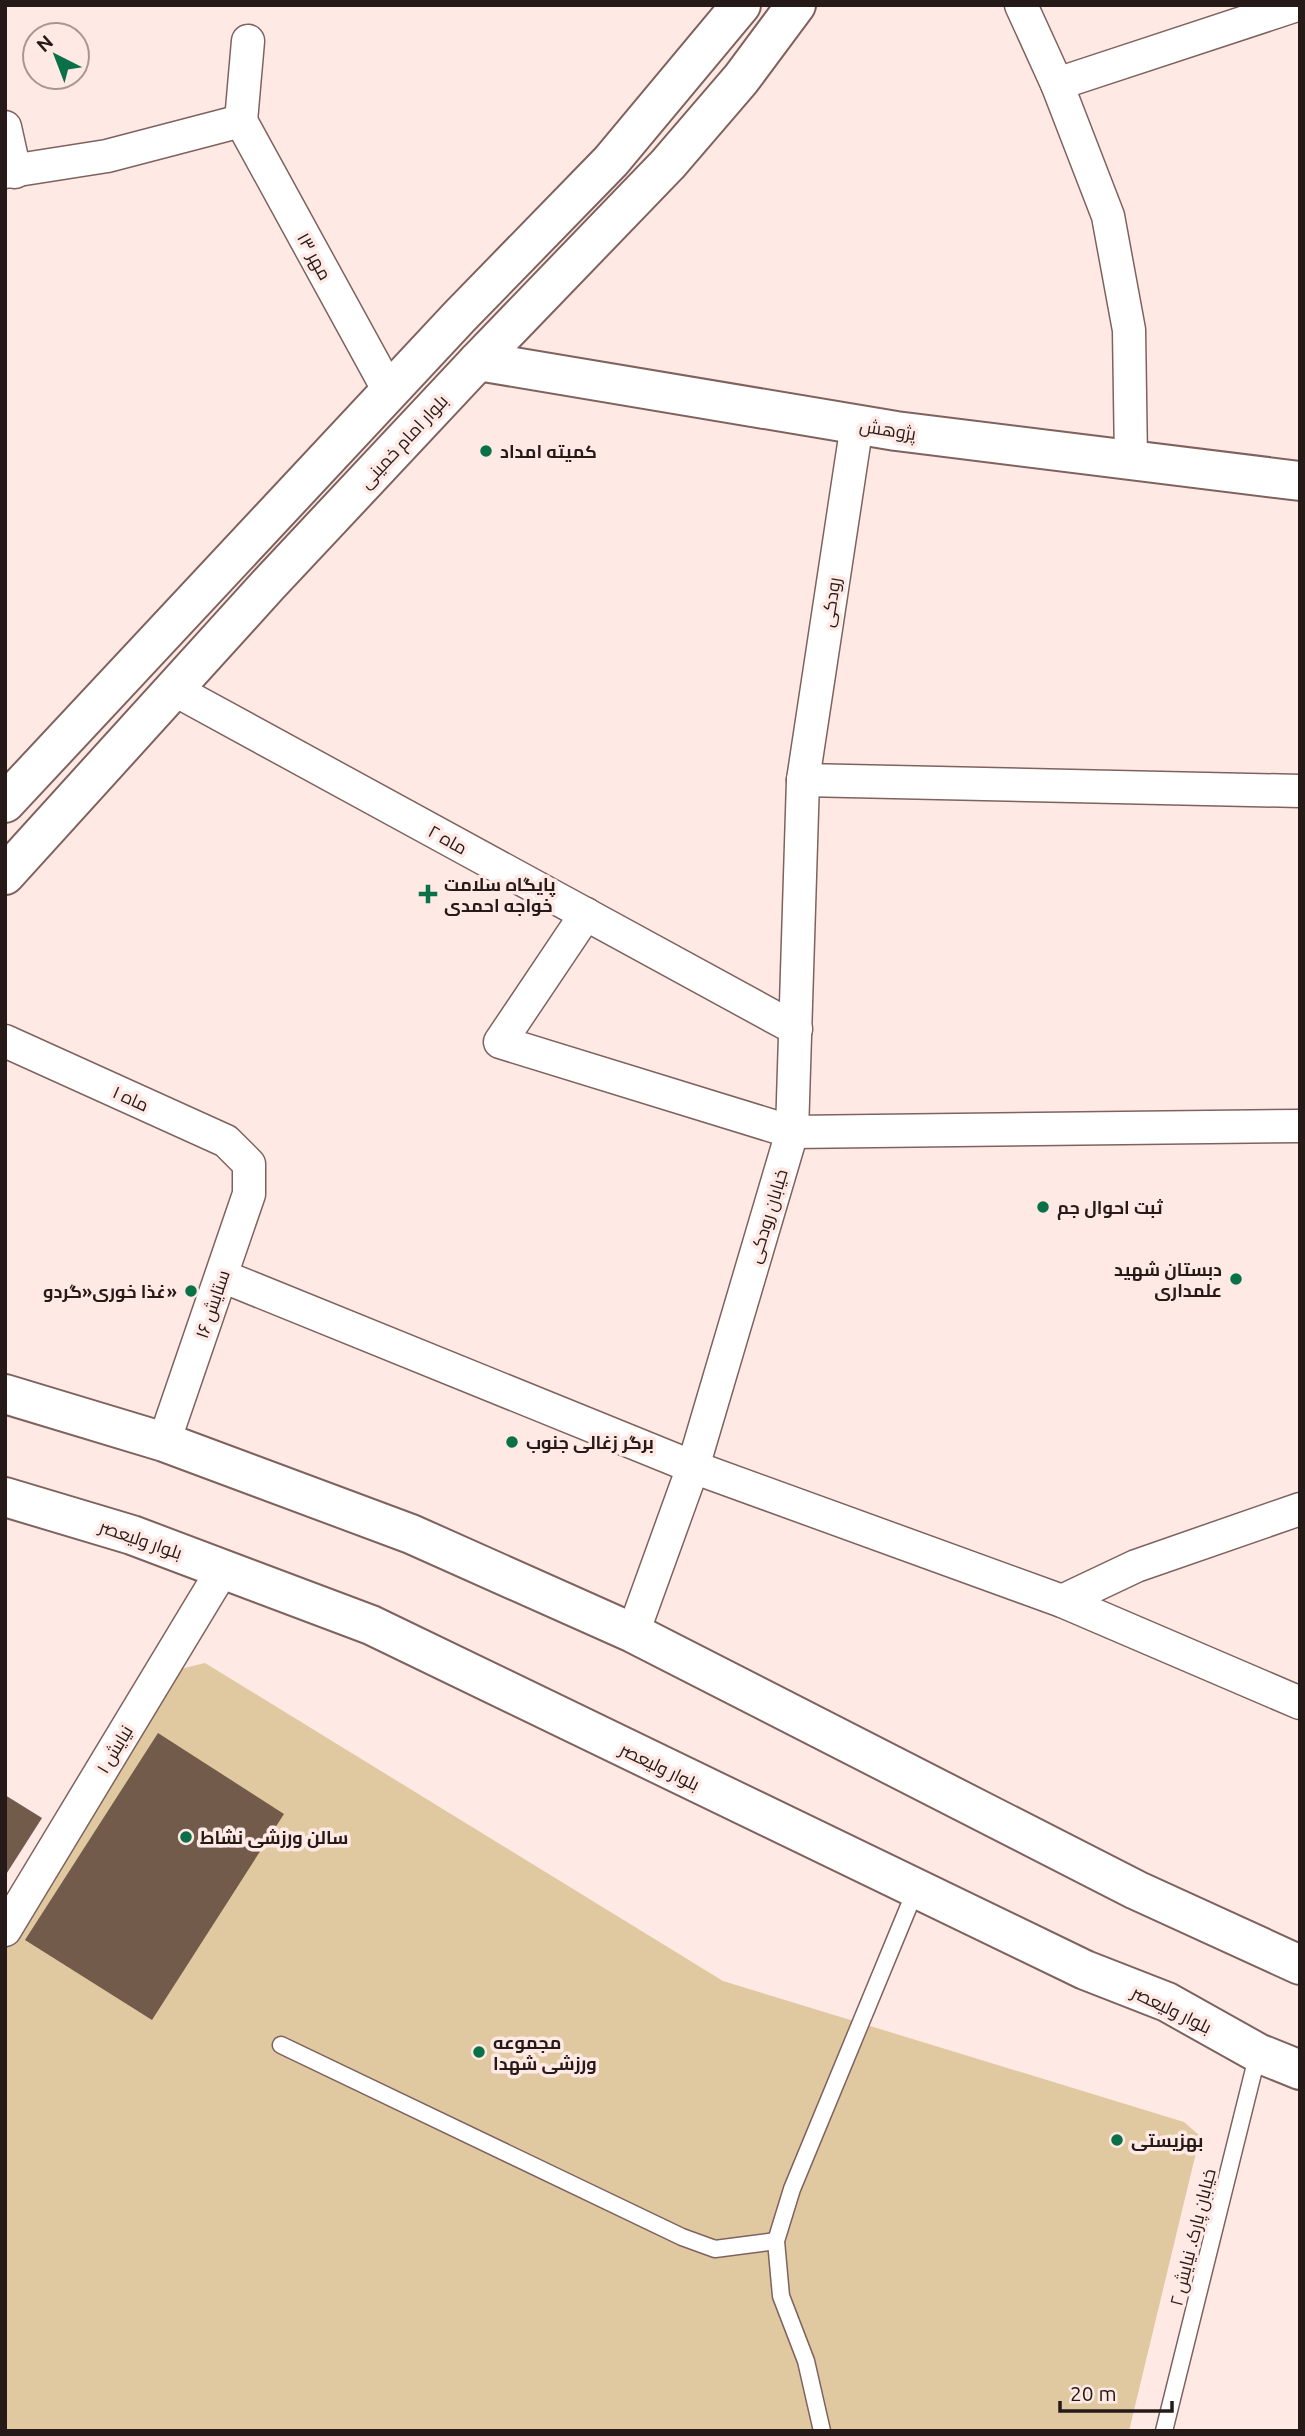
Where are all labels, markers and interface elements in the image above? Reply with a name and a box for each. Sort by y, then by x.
north arrow [21,21,91,91]
text: N [32,30,57,56]
street label: مهر ۱۳ [292,229,336,284]
street label: بلوار امام خمینی [355,390,453,494]
street label: پژوهش [858,415,918,446]
place label: کمیته امداد [500,441,597,462]
marker: کمیته امداد [478,443,494,459]
street label: رودکی [816,576,846,629]
street label: ماه ۲ [425,820,471,858]
place label: پایگاه سلامت خواجه احمدی [444,874,556,917]
marker: پایگاه سلامت خواجه احمدی [418,884,438,904]
street label: ماه ۱ [110,1081,152,1115]
street label: خیابان رودکی [743,1167,793,1266]
place label: ثبت احوال جم [1057,1197,1163,1220]
marker: ثبت احوال جم [1035,1199,1051,1215]
place label: دبستان شهید علمداری [1114,1259,1222,1301]
street label: ستایش ۱۶ [191,1267,235,1341]
marker: دبستان شهید علمداری [1228,1271,1244,1287]
place label: غذا خوری«گردو» [43,1281,177,1303]
marker: غذا خوری«گردو» [183,1283,199,1299]
place label: برگر زغالی جنوب [526,1432,654,1454]
marker: برگر زغالی جنوب [504,1434,520,1450]
street label: بلوار ولیعصر [95,1515,185,1564]
street label: نیایش ۱ [92,1721,138,1778]
street label: بلوار ولیعصر [615,1738,703,1796]
place label: سالن ورزشی نشاط [200,1827,348,1849]
marker: سالن ورزشی نشاط [178,1829,194,1845]
street label: بلوار ولیعصر [1127,1981,1215,2039]
place label: مجموعه ورزشی شهدا [493,2032,597,2075]
marker: مجموعه ورزشی شهدا [471,2044,487,2060]
place label: بهزیستی [1131,2130,1203,2152]
marker: بهزیستی [1109,2132,1125,2148]
street label: خیابان پارک. نیایش ۲ [1165,2166,1222,2308]
scale bar [1060,2370,1172,2414]
text: 20 m [1070,2381,1117,2405]

